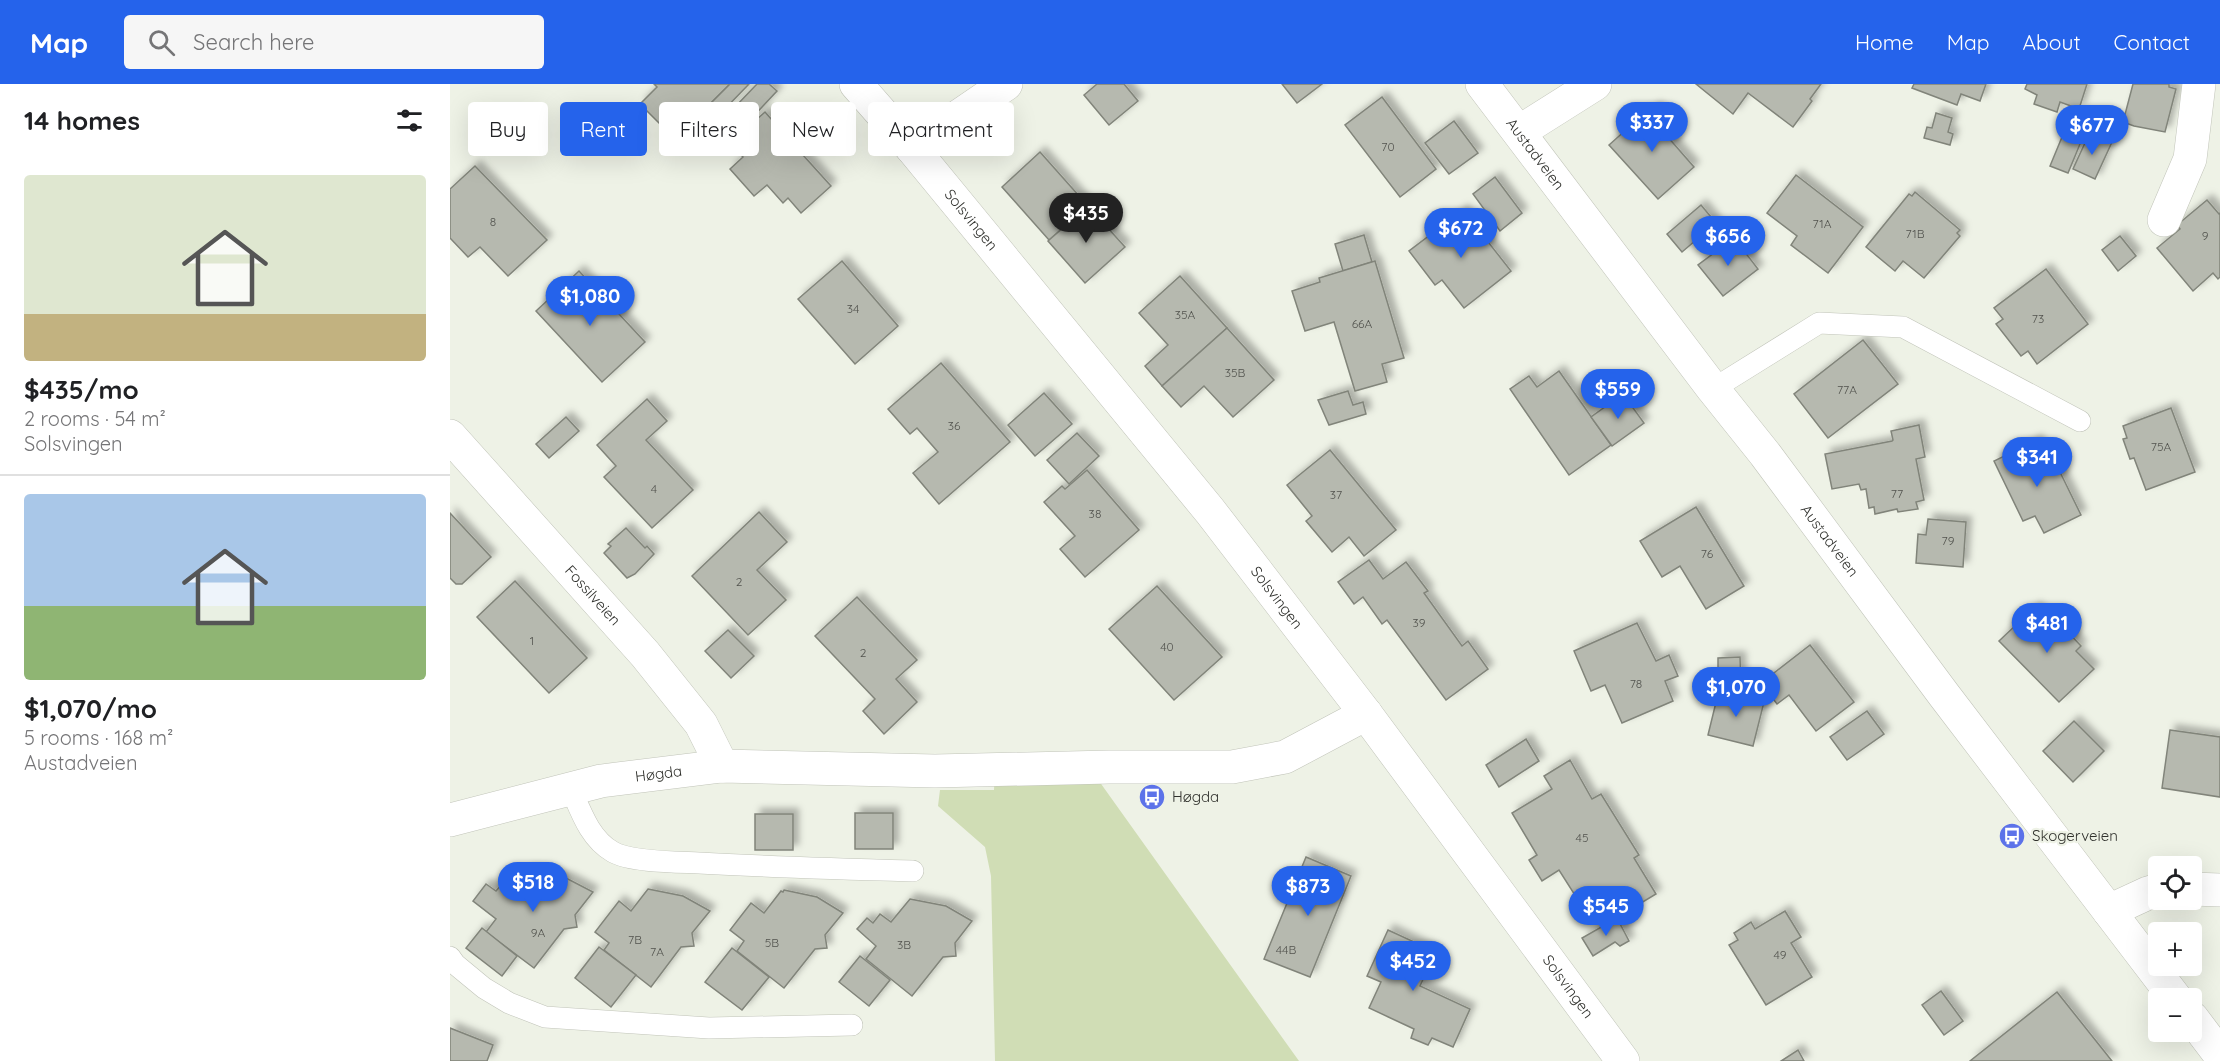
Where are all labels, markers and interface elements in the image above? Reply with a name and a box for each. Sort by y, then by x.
search box [124,15,544,69]
text: Map [30,25,88,60]
icon: search [145,26,178,59]
text: Search here [193,28,315,56]
text: Home [1855,29,1914,55]
text: Map [1947,29,1990,55]
text: About [2023,29,2081,55]
text: Contact [2114,29,2190,55]
chip: Buy [468,102,548,156]
chip: Rent [560,102,647,156]
chip: Filters [659,102,759,156]
chip: New [771,102,856,156]
chip: Apartment [868,102,1014,156]
pin: $337 [1616,102,1688,153]
text: 14 homes [24,104,140,137]
icon: filters [393,104,426,137]
pin: $677 [2056,105,2128,156]
text: $337 [1630,109,1674,134]
text: $677 [2070,112,2114,137]
street label: Austadveien [1502,114,1569,194]
house number: 70 [1381,139,1395,154]
street label: Solsvingen [941,185,1002,254]
pin: $435 [1050,193,1122,244]
text: $435 [1063,200,1109,225]
pin: $672 [1425,208,1497,259]
icon: home [171,214,279,322]
house number: 8 [490,214,496,229]
text: $672 [1438,215,1484,240]
pin: $656 [1692,216,1764,267]
house number: 71A [1813,216,1832,231]
text: $656 [1705,223,1751,248]
house number: 71B [1906,226,1925,241]
house number: 9 [2202,228,2209,243]
pin: $1,080 [541,276,639,327]
text: $1,080 [560,283,620,308]
house number: 34 [847,301,859,316]
house number: 35A [1175,307,1196,322]
house number: 73 [2032,311,2044,326]
house number: 66A [1352,316,1373,331]
house number: 35B [1225,365,1246,380]
pin: $559 [1582,369,1654,420]
text: $435/mo [24,373,139,406]
text: $559 [1595,376,1641,401]
house number: 77A [1837,382,1857,397]
text: 2 rooms · 54 m² [24,406,166,431]
house number: 36 [948,418,961,433]
text: Solsvingen [24,431,123,456]
pin: $341 [2001,437,2073,488]
house number: 75A [2151,439,2171,454]
text: $341 [2016,444,2058,469]
house number: 4 [651,481,657,496]
house number: 77 [1891,486,1903,501]
house number: 37 [1330,487,1342,502]
street label: Austadveien [1797,501,1863,580]
house number: 38 [1089,506,1101,521]
icon: home [171,533,279,641]
house number: 79 [1942,533,1955,548]
house number: 76 [1701,546,1714,561]
street label: Fossilveien [561,561,625,629]
street label: Solsvingen [1247,562,1307,633]
house number: 2 [736,574,743,589]
pin: $481 [2011,603,2083,654]
text: $481 [2026,610,2068,635]
house number: 39 [1413,615,1426,630]
house number: 1 [530,633,534,648]
house number: 40 [1160,639,1174,654]
house number: 2 [860,645,867,660]
pin: $1,070 [1687,667,1785,718]
text: $1,070 [1706,674,1766,699]
house number: 78 [1630,676,1642,691]
text: $1,070/mo [24,692,157,725]
text: 5 rooms · 168 m² [24,725,173,750]
text: Austadveien [24,750,137,775]
street label: Høgda [634,761,683,786]
bus stop icon: Høgda [1137,782,1167,812]
place label: Høgda [1172,787,1219,806]
bus stop icon: Skogerveien [1997,821,2027,851]
place label: Skogerveien [2032,826,2118,845]
house number: 45 [1576,830,1588,845]
map controls [2148,856,2202,1042]
button: locate [2148,856,2202,910]
pin: $518 [497,862,569,913]
pin: $873 [1272,866,1344,917]
text: $518 [512,869,554,894]
text: $873 [1286,873,1330,898]
pin: $545 [1570,886,1642,937]
text: $545 [1583,893,1629,918]
button: + [2148,922,2202,976]
house number: 9A [531,925,545,940]
house number: 7B [628,932,642,947]
house number: 5B [765,935,779,950]
house number: 3B [897,937,911,952]
pin: $452 [1377,941,1449,992]
house number: 44B [1276,942,1296,957]
house number: 7A [650,944,664,959]
house number: 49 [1774,947,1787,962]
text: $452 [1390,948,1436,973]
street label: Solsvingen [1539,951,1598,1022]
button: − [2148,988,2202,1042]

